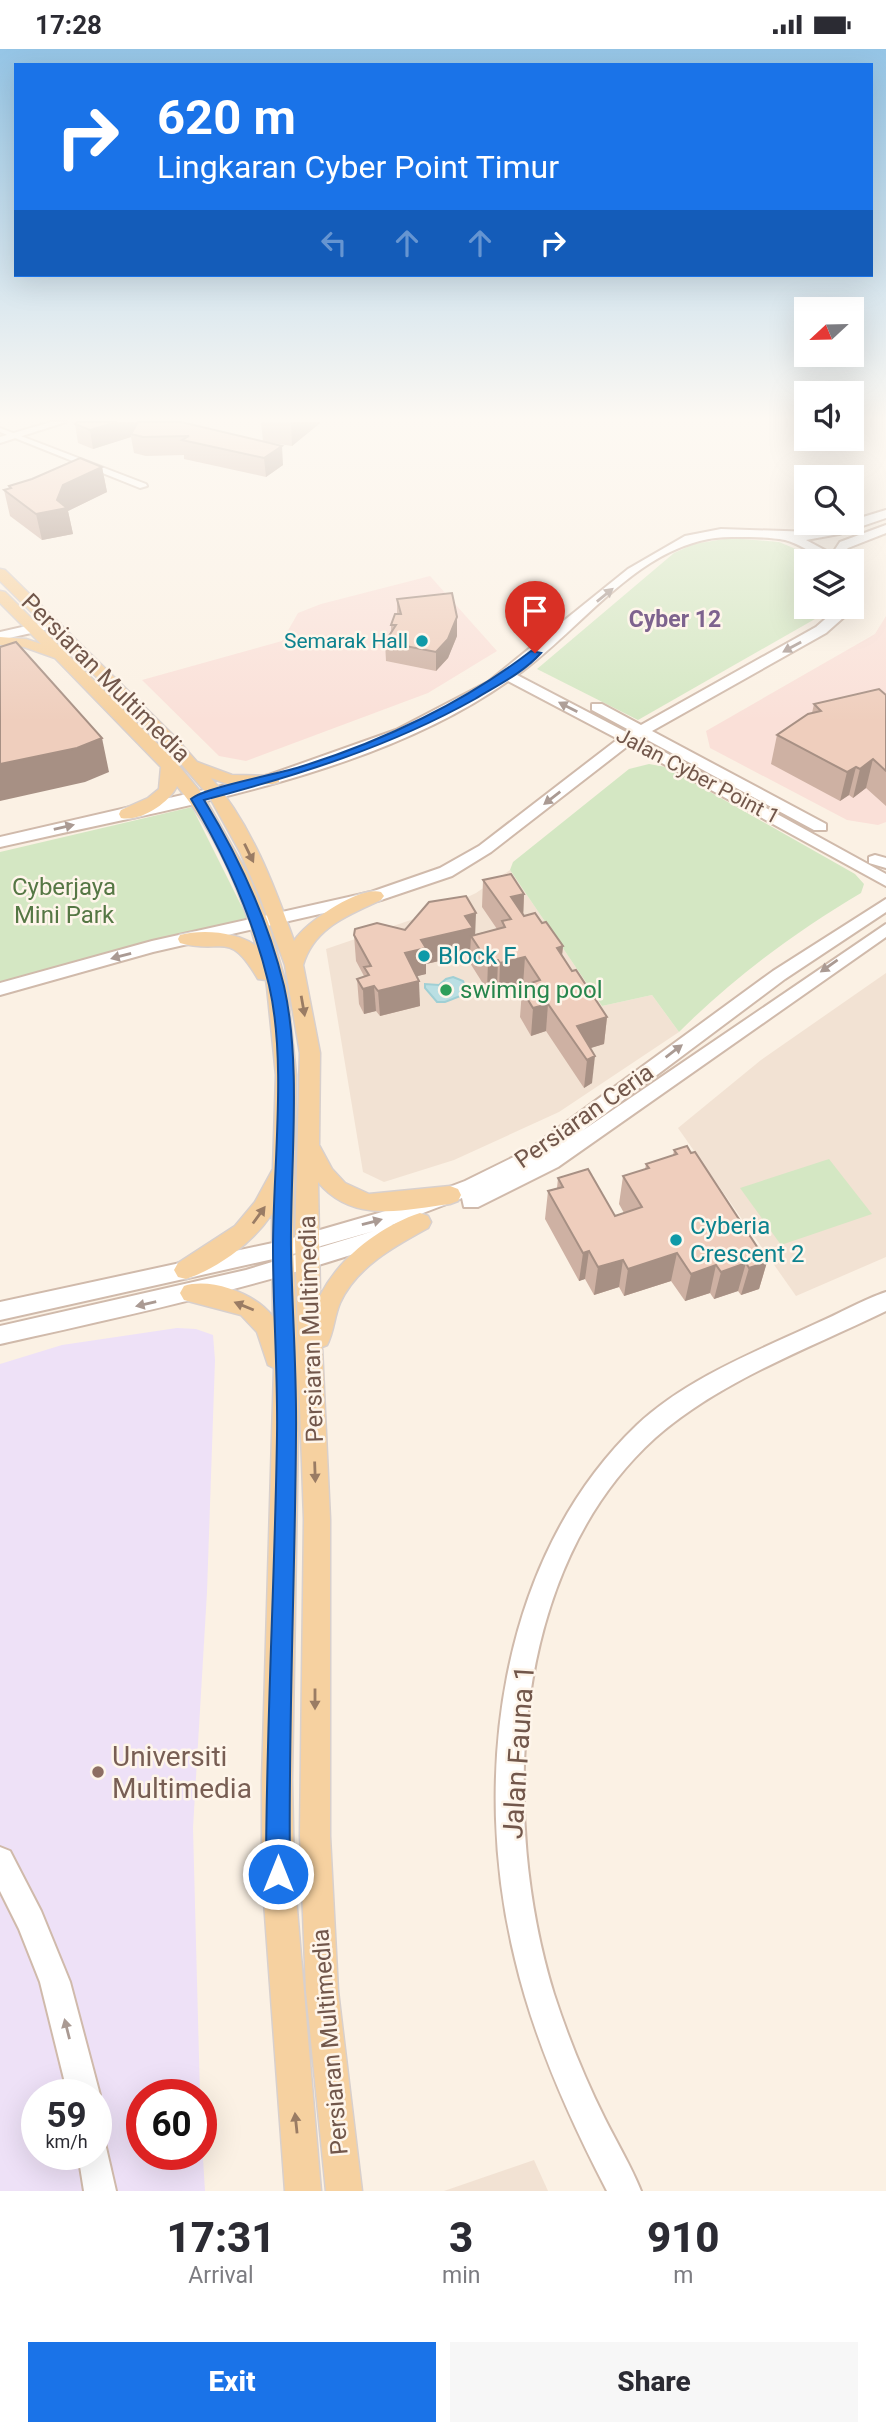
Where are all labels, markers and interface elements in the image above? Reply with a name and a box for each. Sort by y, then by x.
text: 17:28 [35,10,102,40]
text: 620 m [157,89,296,146]
icon: right [42,91,133,182]
text: Lingkaran Cyber Point Timur [157,148,559,186]
icon: left [315,224,353,262]
icon: ahead [388,224,426,262]
icon: ahead [461,224,499,262]
icon: right [534,224,572,262]
north arrow [794,297,864,367]
map controls [794,297,864,619]
button: sound [794,381,864,451]
button: search [794,465,864,535]
button: layers [794,549,864,619]
pin [505,581,565,653]
street label: Persiaran Multimedia [16,588,196,768]
one-way arrow [596,588,614,603]
icon: arrive [516,592,554,630]
district label: Cyber 12 [629,606,721,633]
place label: Semarak Hall [284,629,408,653]
marker: Semarak Hall [414,633,430,649]
one-way arrow [781,640,801,652]
one-way arrow [558,702,578,714]
street label: Jalan Cyber Point 1 [613,723,783,829]
one-way arrow [543,791,561,806]
one-way arrow [53,821,75,832]
one-way arrow [244,843,255,863]
park label: Cyberjaya Mini Park [12,873,116,929]
place label: Block F [438,942,516,970]
marker: Block F [416,948,432,964]
one-way arrow [110,951,131,961]
one-way arrow [820,959,838,973]
place label: swiming pool [460,976,603,1004]
marker: swiming pool [438,982,454,998]
one-way arrow [298,996,309,1018]
one-way arrow [665,1045,683,1059]
street label: Persiaran Ceria [509,1058,659,1174]
one-way arrow [252,1206,266,1225]
place label: Cyberia Crescent 2 [690,1212,804,1268]
street label: Persiaran Multimedia [293,1215,329,1443]
one-way arrow [362,1217,383,1227]
marker: Cyberia Crescent 2 [668,1232,684,1248]
one-way arrow [135,1298,157,1309]
one-way arrow [233,1300,254,1311]
one-way arrow [310,1461,321,1483]
street label: Jalan Fauna 1 [496,1664,541,1840]
one-way arrow [309,1689,321,1711]
place label: Universiti Multimedia [112,1740,252,1805]
marker: Universiti Multimedia [90,1764,106,1780]
position arrow [241,1837,315,1911]
street label: Persiaran Multimedia [306,1928,354,2156]
one-way arrow [61,2017,72,2039]
speed limit sign: 60 [126,2079,217,2170]
text: 59 [46,2095,87,2136]
one-way arrow [290,2112,301,2134]
text: km/h [45,2131,88,2152]
text: 17:31 [166,2213,276,2262]
text: 3 [449,2213,473,2262]
text: 910 [647,2213,720,2262]
text: Arrival [188,2262,254,2289]
text: min [442,2262,480,2289]
text: m [673,2262,693,2289]
button: Exit [28,2342,436,2422]
button: Share [450,2342,858,2422]

